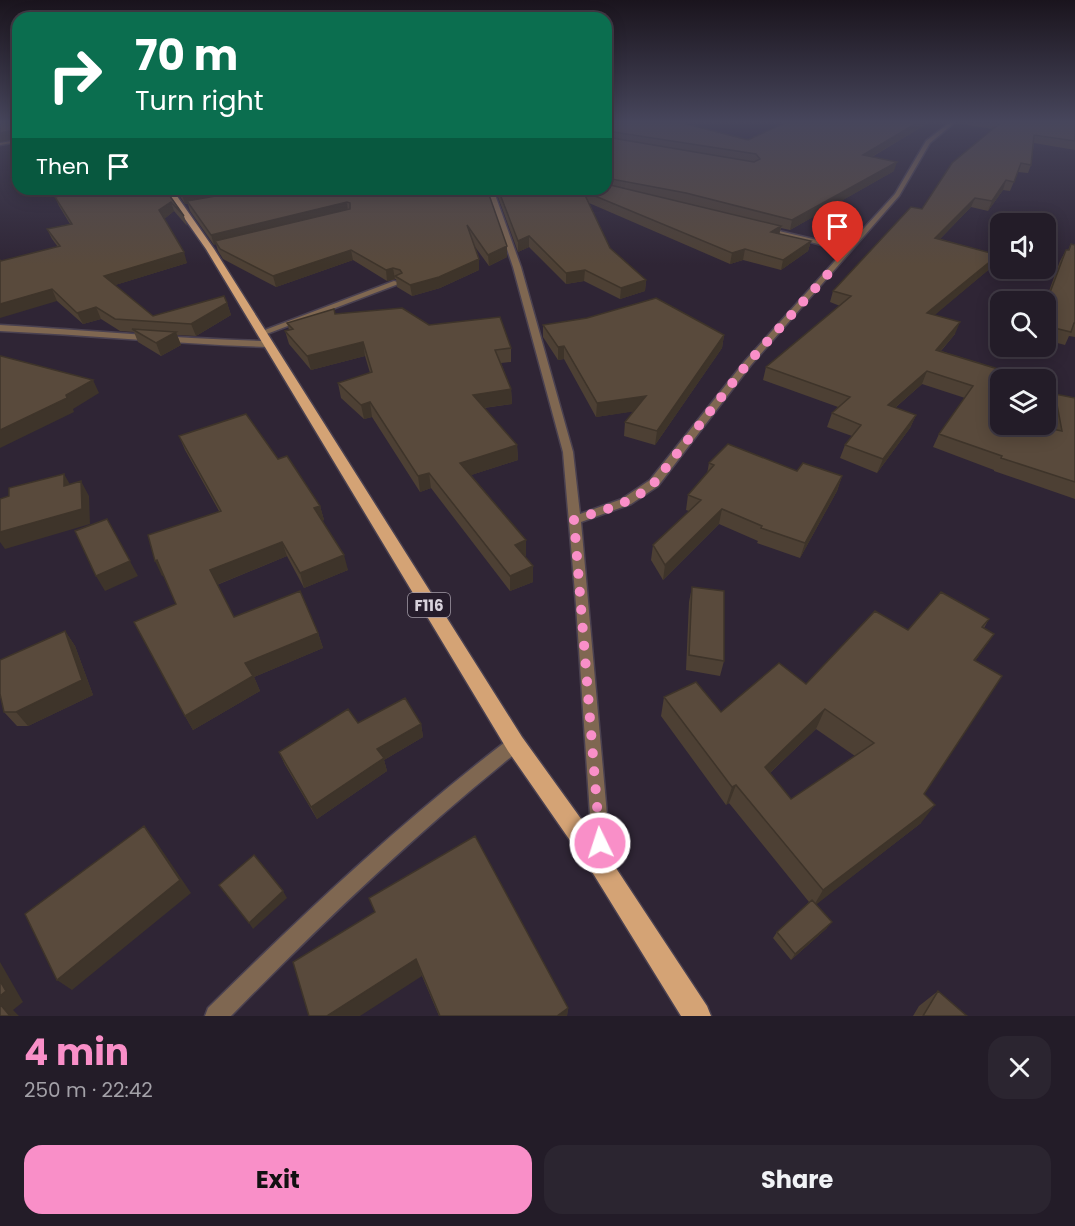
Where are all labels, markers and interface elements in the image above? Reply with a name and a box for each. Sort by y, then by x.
text: 70 m [135,26,238,85]
icon: right [36,36,114,114]
text: Turn right [135,82,264,119]
icon: arrive [102,150,135,183]
text: Then [36,151,90,182]
pin [812,201,863,263]
icon: arrive [821,210,854,243]
map controls [990,213,1056,435]
button: sound [990,213,1056,279]
button: search [990,291,1056,357]
button: layers [990,369,1056,435]
road number: F116 [408,593,450,617]
position arrow [568,811,632,875]
text: 4 min [24,1027,129,1078]
button: close [988,1036,1051,1099]
text: 250 m · 22:42 [24,1076,153,1104]
button: Exit [24,1145,532,1214]
button: Share [544,1145,1051,1214]

